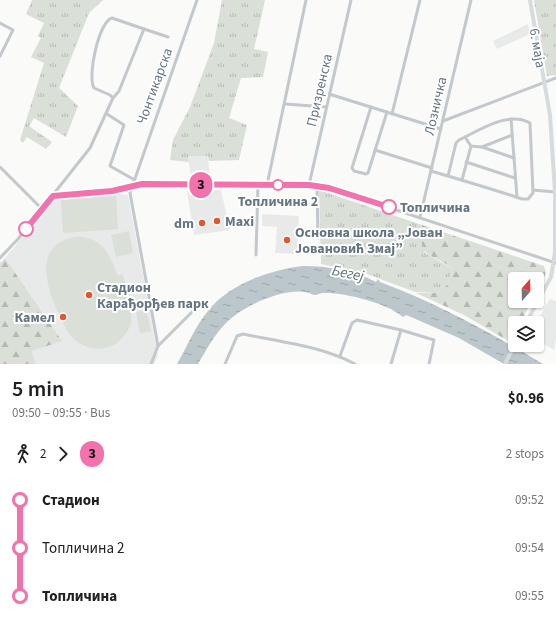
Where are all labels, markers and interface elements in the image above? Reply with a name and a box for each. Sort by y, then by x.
street label: 6. маја [524,27,550,69]
street label: Чонтикарска [132,45,178,127]
street label: Призренска [302,52,338,128]
street label: Лозничка [420,75,452,137]
line badge: 3 [188,172,214,198]
text: 3 [197,175,205,195]
marker: Топличина 2 [272,179,284,191]
place label: Топличина 2 [238,192,318,212]
place label: Топличина [400,198,470,218]
marker: Топличина [381,199,397,215]
place label: Maxi [225,212,254,232]
place label: dm [174,214,194,234]
marker: Maxi [212,216,222,226]
marker: dm [197,218,207,228]
unlabelled marker [18,221,34,237]
place label: Основна школа „Јован Јовановић Змај” [295,223,443,259]
marker: Основна школа „Јован Јовановић Змај” [282,235,292,245]
water label: Бегеј [330,260,366,287]
north arrow [508,272,544,308]
map controls [508,272,544,352]
place label: Стадион Карађорђев парк [97,278,209,314]
marker: Стадион Карађорђев парк [84,290,94,300]
place label: Камел [15,308,55,328]
marker: Камел [58,312,68,322]
button: layers [508,316,544,352]
text: 5 min [12,373,64,405]
text: $0.96 [508,388,544,409]
text: 09:50 – 09:55 · Bus [12,404,110,422]
icon: walk [12,443,34,465]
icon: forward [52,443,74,465]
text: 3 [88,444,96,464]
text: 2 [40,445,46,463]
text: 2 stops [506,445,544,463]
text: Стадион [42,490,100,511]
text: 09:52 [515,491,544,509]
text: Топличина 2 [42,538,125,559]
text: 09:54 [515,539,544,557]
text: Топличина [42,586,117,607]
text: 09:55 [515,587,544,605]

